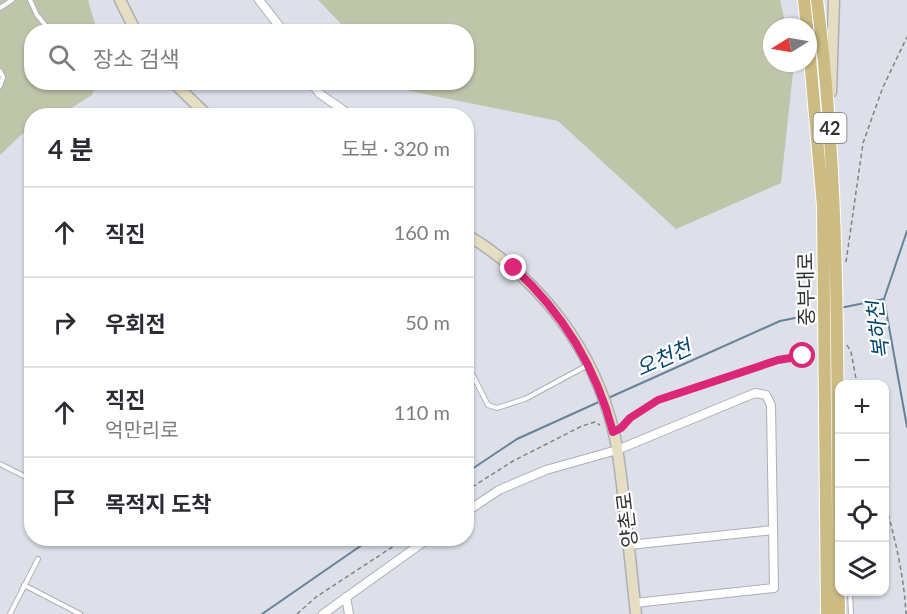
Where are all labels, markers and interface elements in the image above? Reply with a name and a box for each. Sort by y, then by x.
north arrow [763,18,817,72]
search box [24,24,474,90]
icon: search [45,41,78,74]
text: 장소 검색 [93,45,180,72]
road number: 42 [814,113,846,143]
text: 4 분 [48,133,93,165]
text: 도보 · 320 m [341,136,450,160]
icon: ahead [48,216,81,249]
text: 직진 [105,220,145,247]
text: 160 m [394,220,450,244]
street label: 중부대로 [792,252,818,326]
route end [500,254,526,280]
water label: 복하천 [861,297,893,360]
icon: right [48,306,81,339]
text: 우회전 [105,310,166,337]
text: 50 m [405,310,450,334]
water label: 오천천 [631,333,697,380]
route start [789,342,815,368]
map controls [835,380,889,596]
button: + [835,380,889,434]
text: 직진 [105,386,145,413]
icon: ahead [48,396,81,429]
text: 110 m [394,400,450,424]
text: 억만리로 [105,417,179,441]
button: − [835,434,889,488]
icon: arrive [48,486,81,519]
button: locate [835,488,889,542]
text: 목적지 도착 [105,490,212,517]
street label: 양촌로 [611,491,641,549]
button: layers [835,542,889,596]

